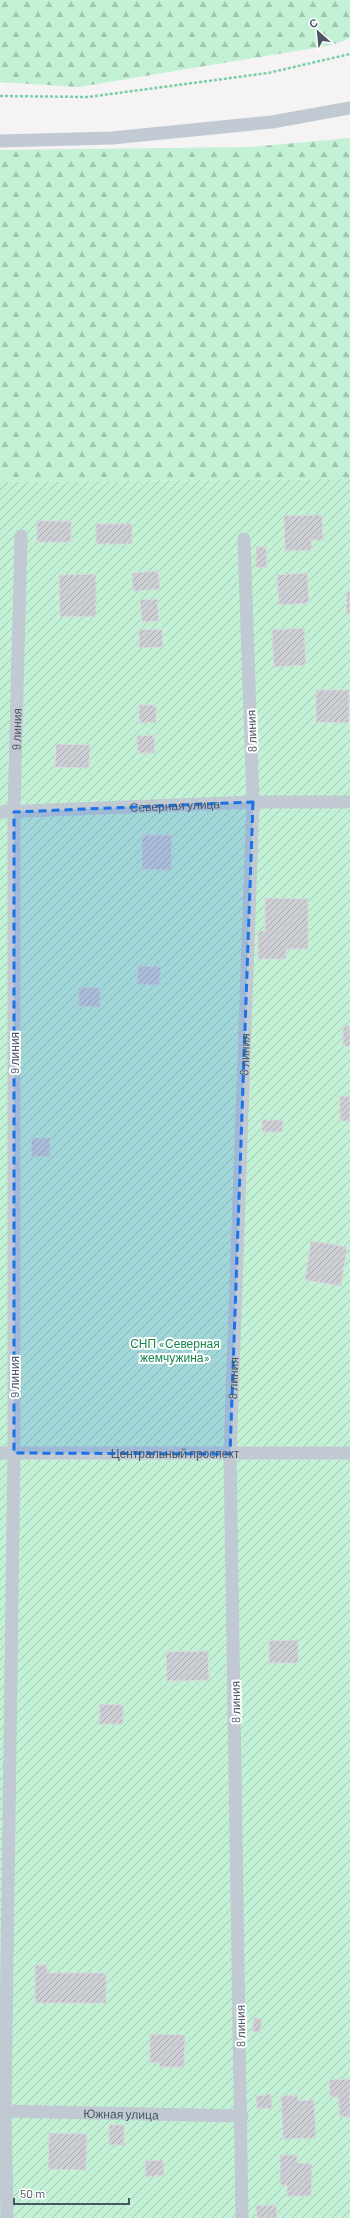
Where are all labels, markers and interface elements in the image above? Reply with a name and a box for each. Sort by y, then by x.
north arrow [298,12,338,52]
text: С [307,15,320,30]
street label: 9 линия [9,708,24,750]
street label: 8 линия [243,710,259,752]
street label: Северная улица [129,796,221,814]
street label: 9 линия [7,1032,21,1074]
street label: 8 линия [236,1033,252,1076]
park label: СНП «Северная жемчужина» [130,1336,220,1365]
street label: 9 линия [7,1356,21,1398]
street label: 8 линия [225,1357,240,1399]
street label: Центральный проспект [111,1446,240,1461]
street label: 8 линия [228,1681,242,1723]
street label: 8 линия [233,2005,247,2047]
street label: Южная улица [83,2106,159,2122]
scale bar [14,2180,129,2206]
text: 50 m [20,2186,45,2200]

